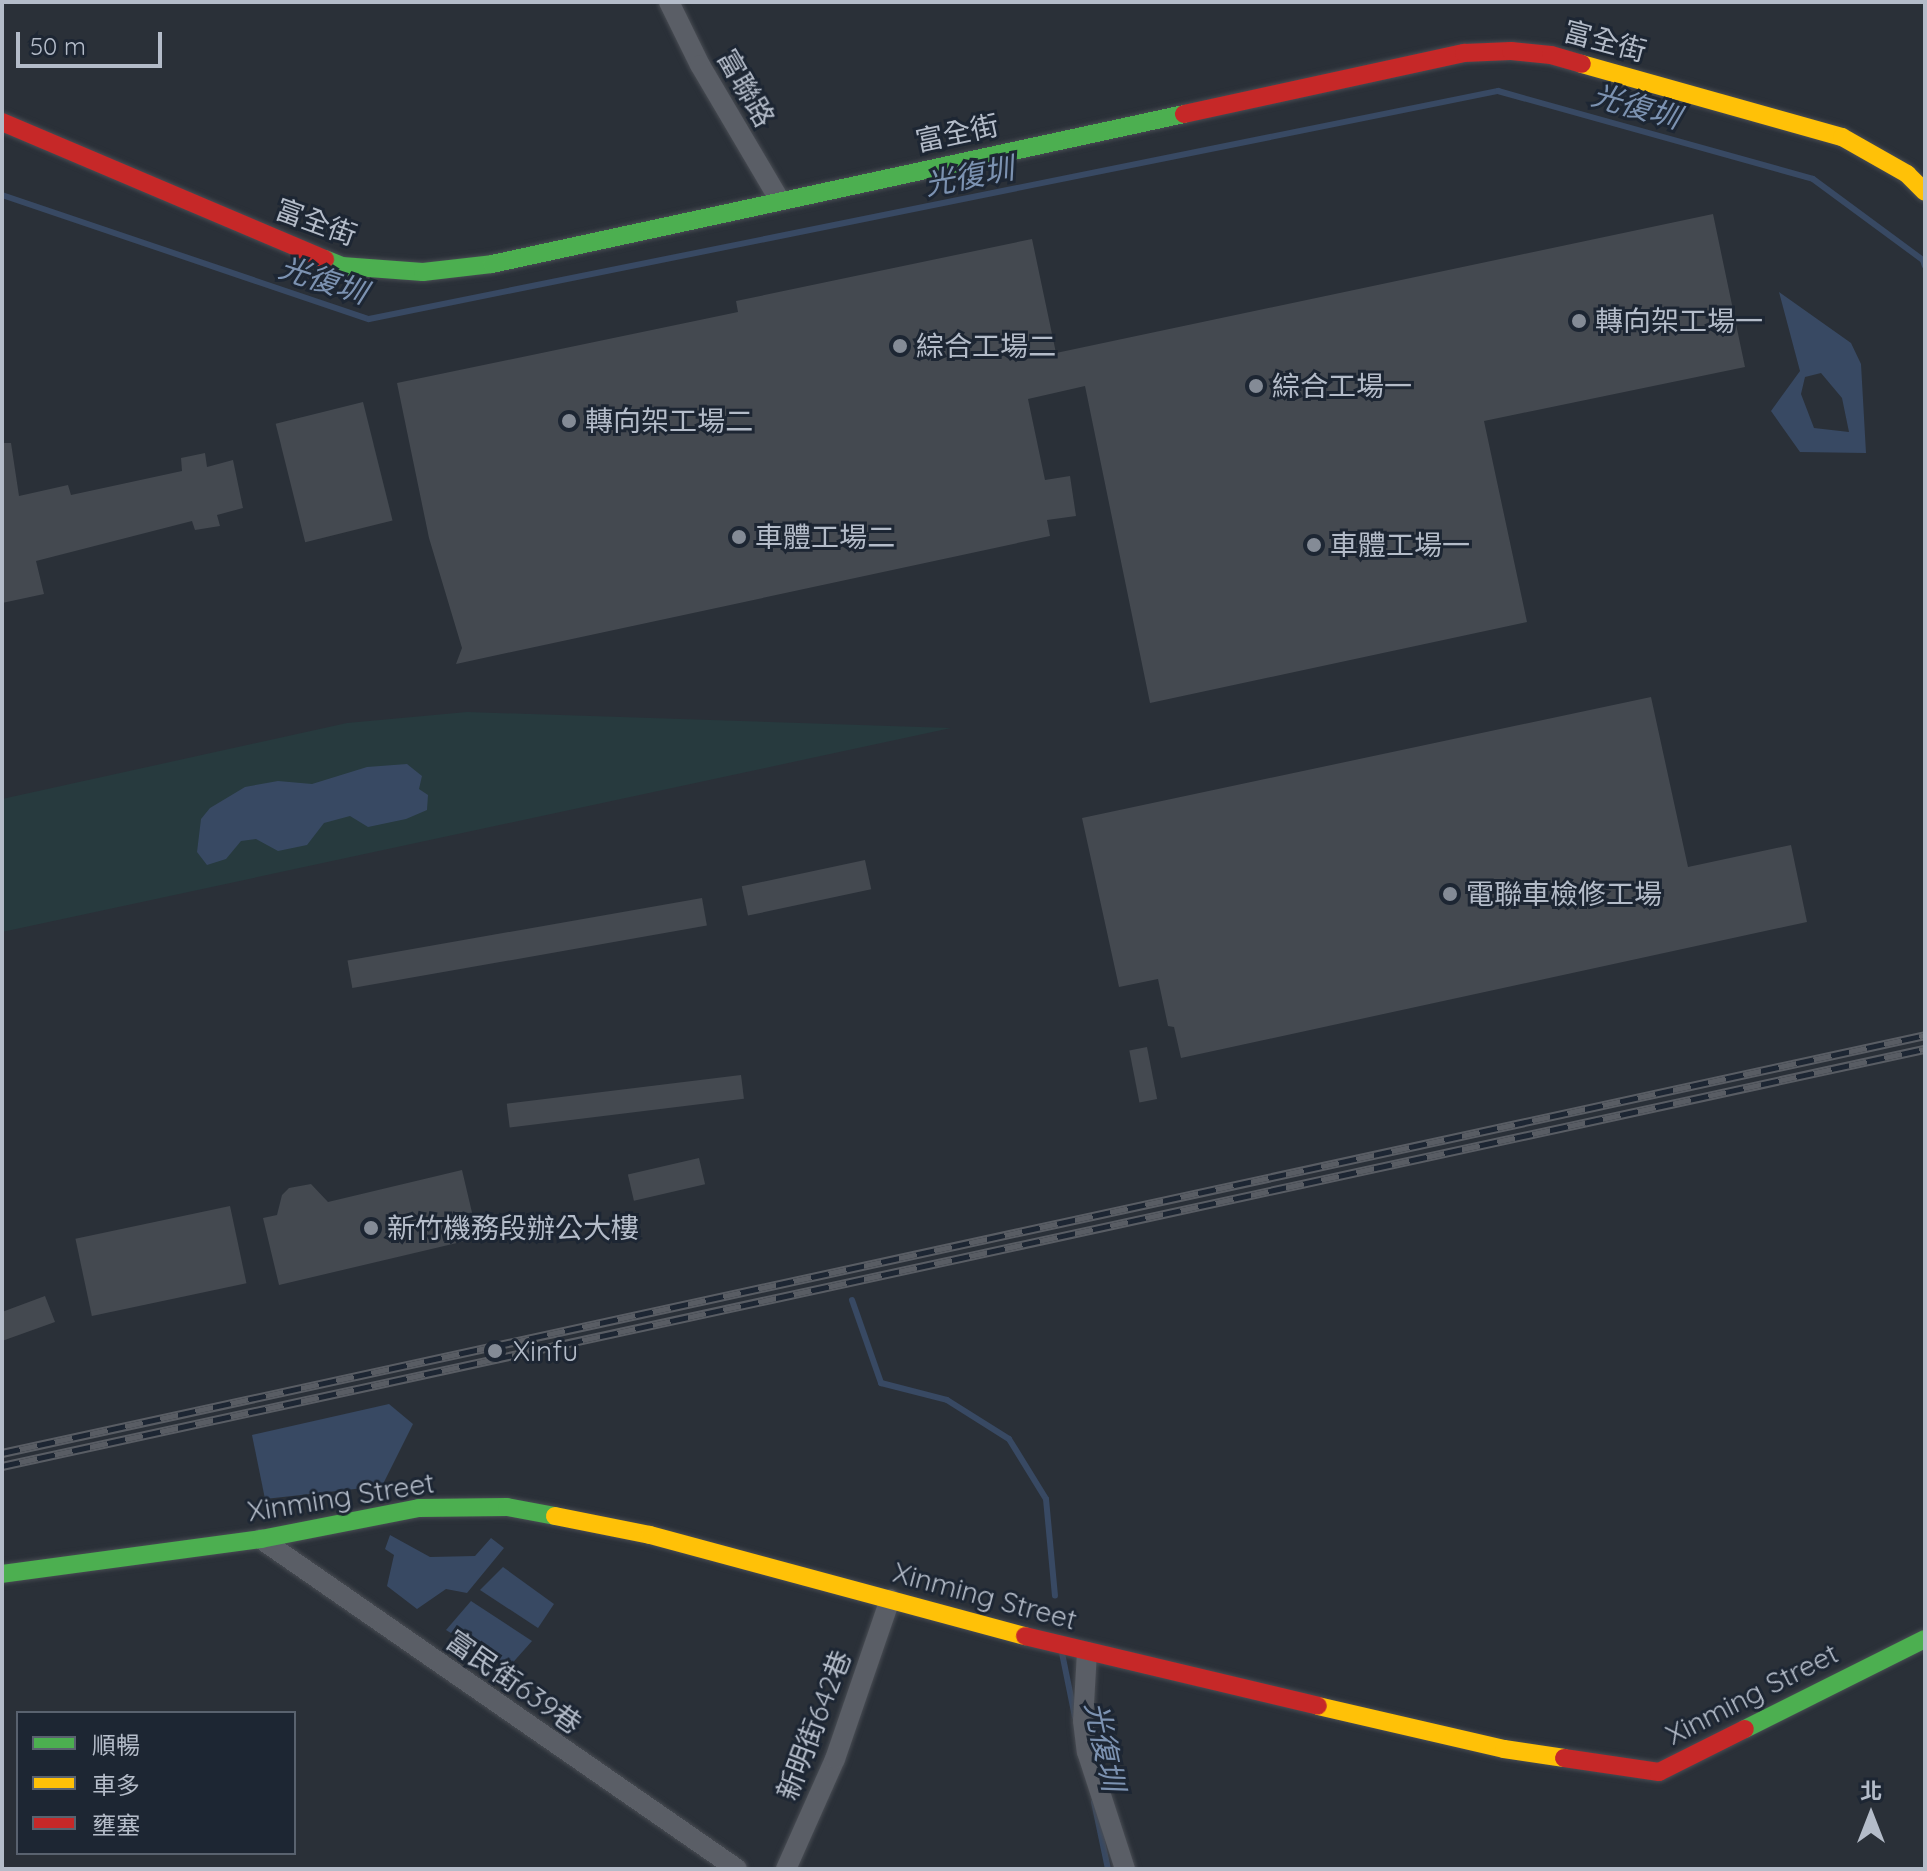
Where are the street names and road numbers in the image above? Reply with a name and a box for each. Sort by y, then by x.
street label: 富全街 [1560,14,1650,68]
street label: 富聯路 [710,43,782,133]
street label: 富全街 [912,108,1002,158]
street label: 富全街 [271,192,361,252]
street label: Xinming Street [245,1466,437,1528]
street label: Xinming Street [890,1555,1080,1637]
street label: 富民街639巷 [440,1623,588,1741]
street label: Xinming Street [1660,1636,1844,1752]
street label: 新明街642巷 [770,1645,858,1805]

